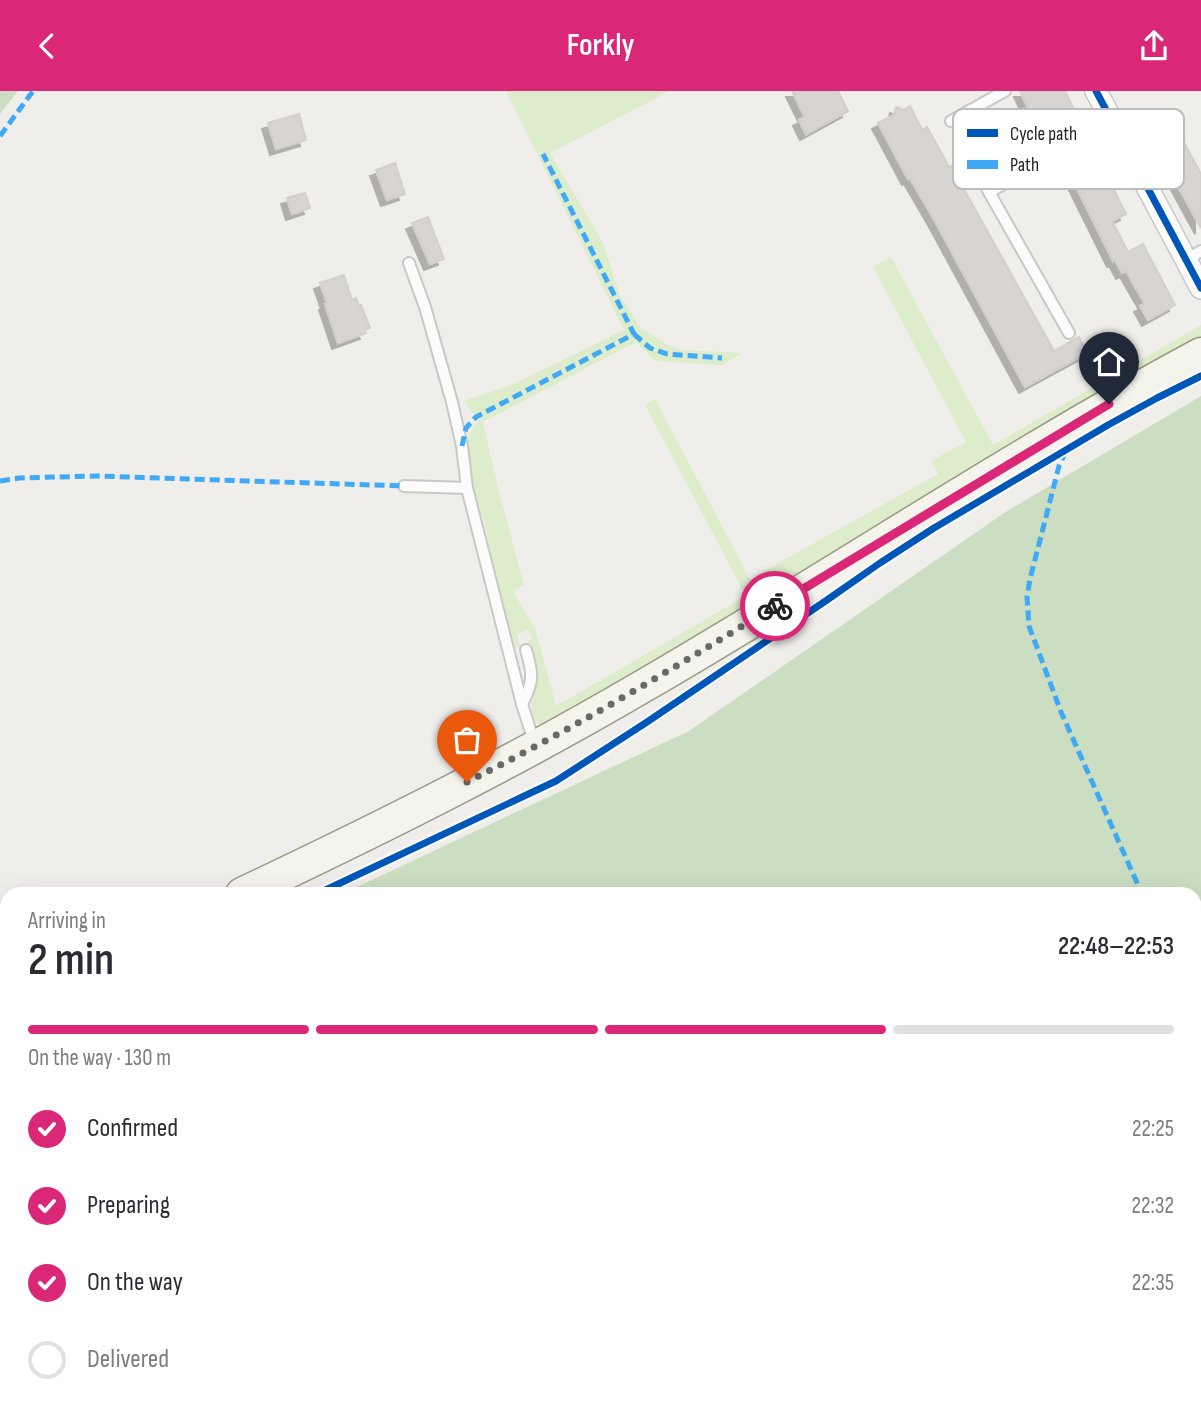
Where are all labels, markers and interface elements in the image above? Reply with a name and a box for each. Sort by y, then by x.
text: Forkly [567,26,634,65]
icon: back [28,27,66,65]
icon: share [1135,27,1173,65]
legend [953,109,1184,189]
text: Cycle path [1010,123,1077,146]
text: Path [1010,154,1039,177]
pin [1079,332,1139,404]
icon: home [1090,343,1128,381]
courier [740,571,810,641]
icon: bike [756,587,794,625]
pin [437,710,497,782]
icon: bag [448,721,486,759]
text: Arriving in [28,907,106,935]
text: 22:48–22:53 [1058,931,1174,962]
text: 2 min [28,933,114,988]
text: On the way · 130 m [28,1044,171,1072]
icon: check [28,1110,66,1148]
text: Confirmed [87,1113,178,1144]
text: 22:25 [1132,1115,1174,1143]
icon: check [28,1187,66,1225]
text: Preparing [87,1190,170,1221]
text: 22:32 [1132,1192,1174,1220]
icon: check [28,1264,66,1302]
text: On the way [87,1267,183,1298]
text: 22:35 [1132,1269,1174,1297]
text: Delivered [87,1344,169,1375]

